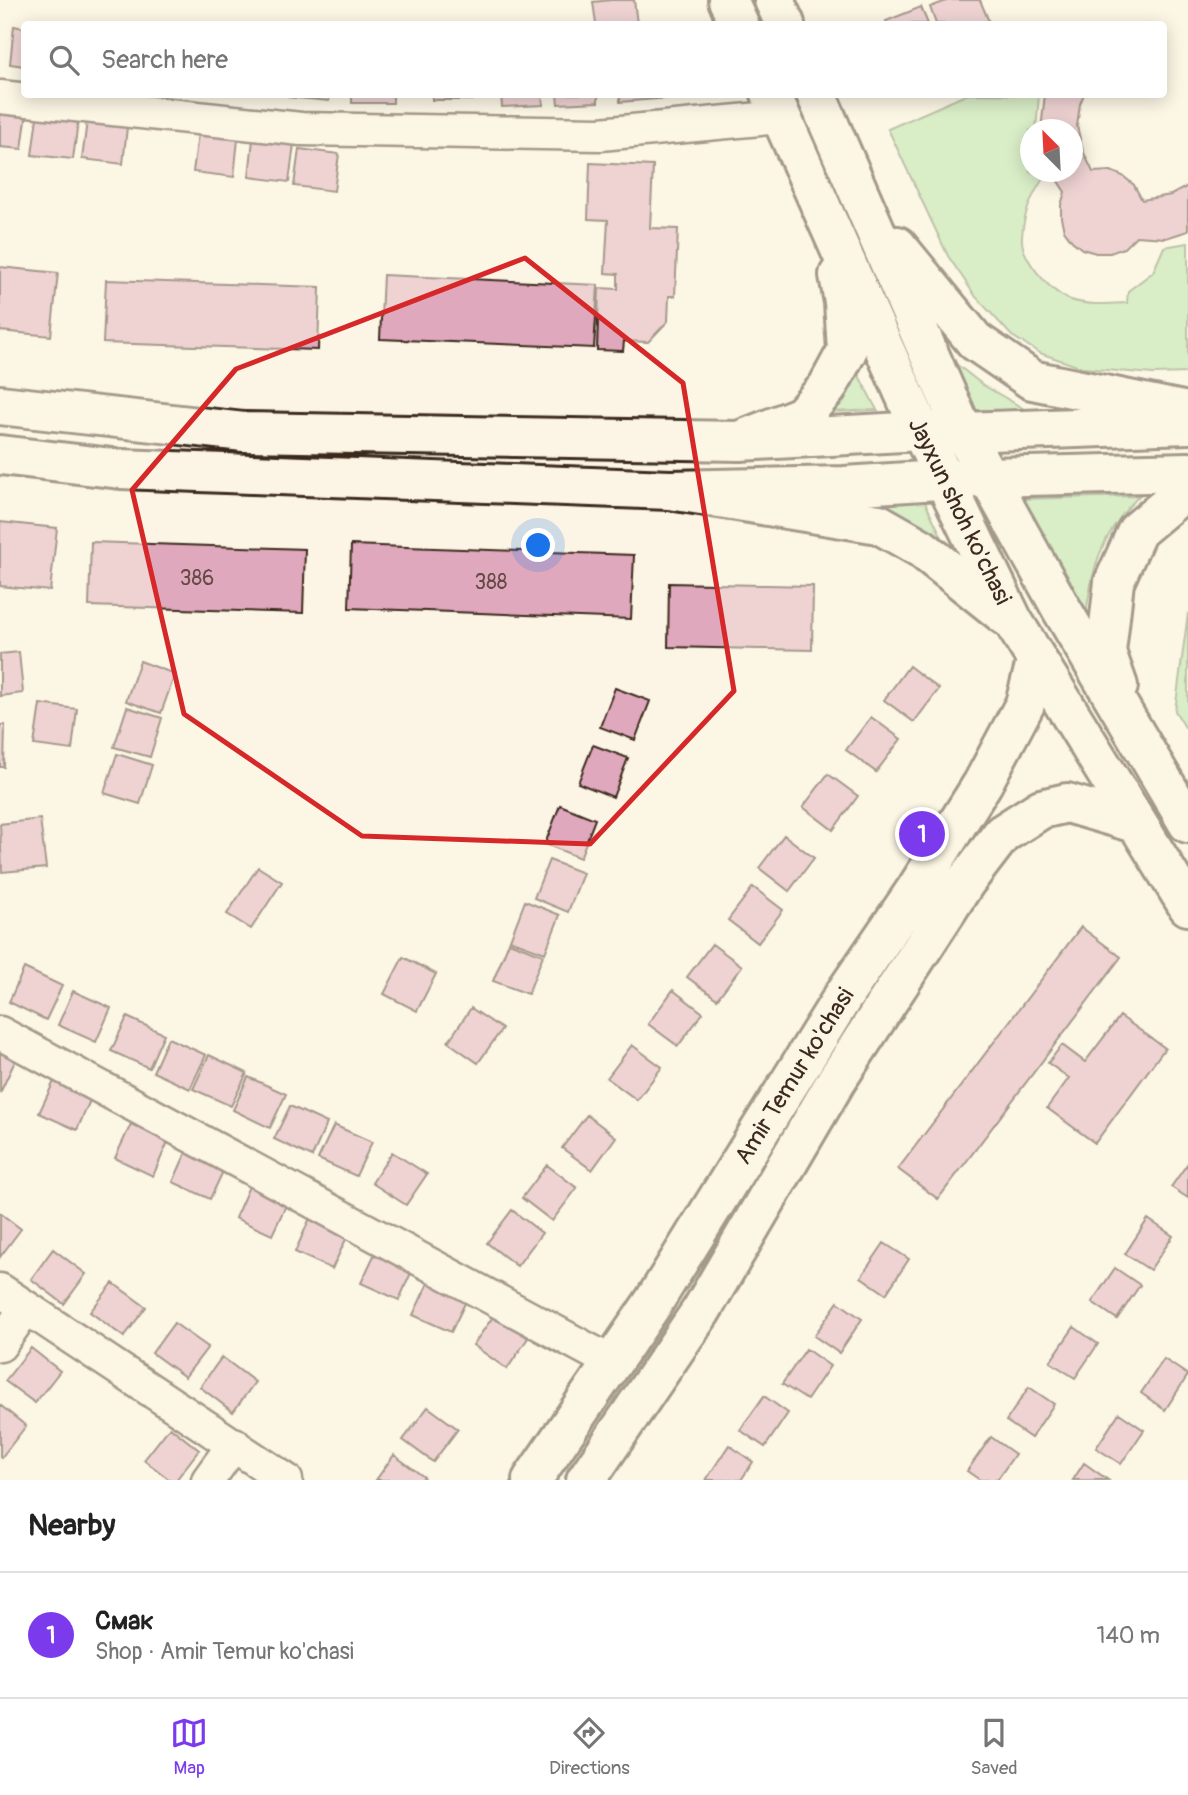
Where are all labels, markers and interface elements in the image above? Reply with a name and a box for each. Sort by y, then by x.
search box [21,21,1167,98]
icon: search [45,41,83,79]
text: Search here [101,44,228,76]
north arrow [1020,119,1083,182]
street label: Jayxun shoh ko'chasi [902,413,1017,609]
your location [521,528,555,562]
house number: 386 [180,565,214,592]
house number: 388 [475,569,507,596]
pin: 1 [899,808,945,860]
street label: Amir Temur ko'chasi [729,983,860,1170]
text: Nearby [28,1507,115,1544]
text: Смак [95,1605,154,1637]
text: 1 [47,1621,56,1650]
text: 140 m [1097,1621,1160,1650]
text: Shop · Amir Temur ko'chasi [95,1637,354,1666]
tab: Map [170,1714,208,1780]
tab: Directions [549,1714,630,1780]
tab: Saved [970,1714,1018,1780]

